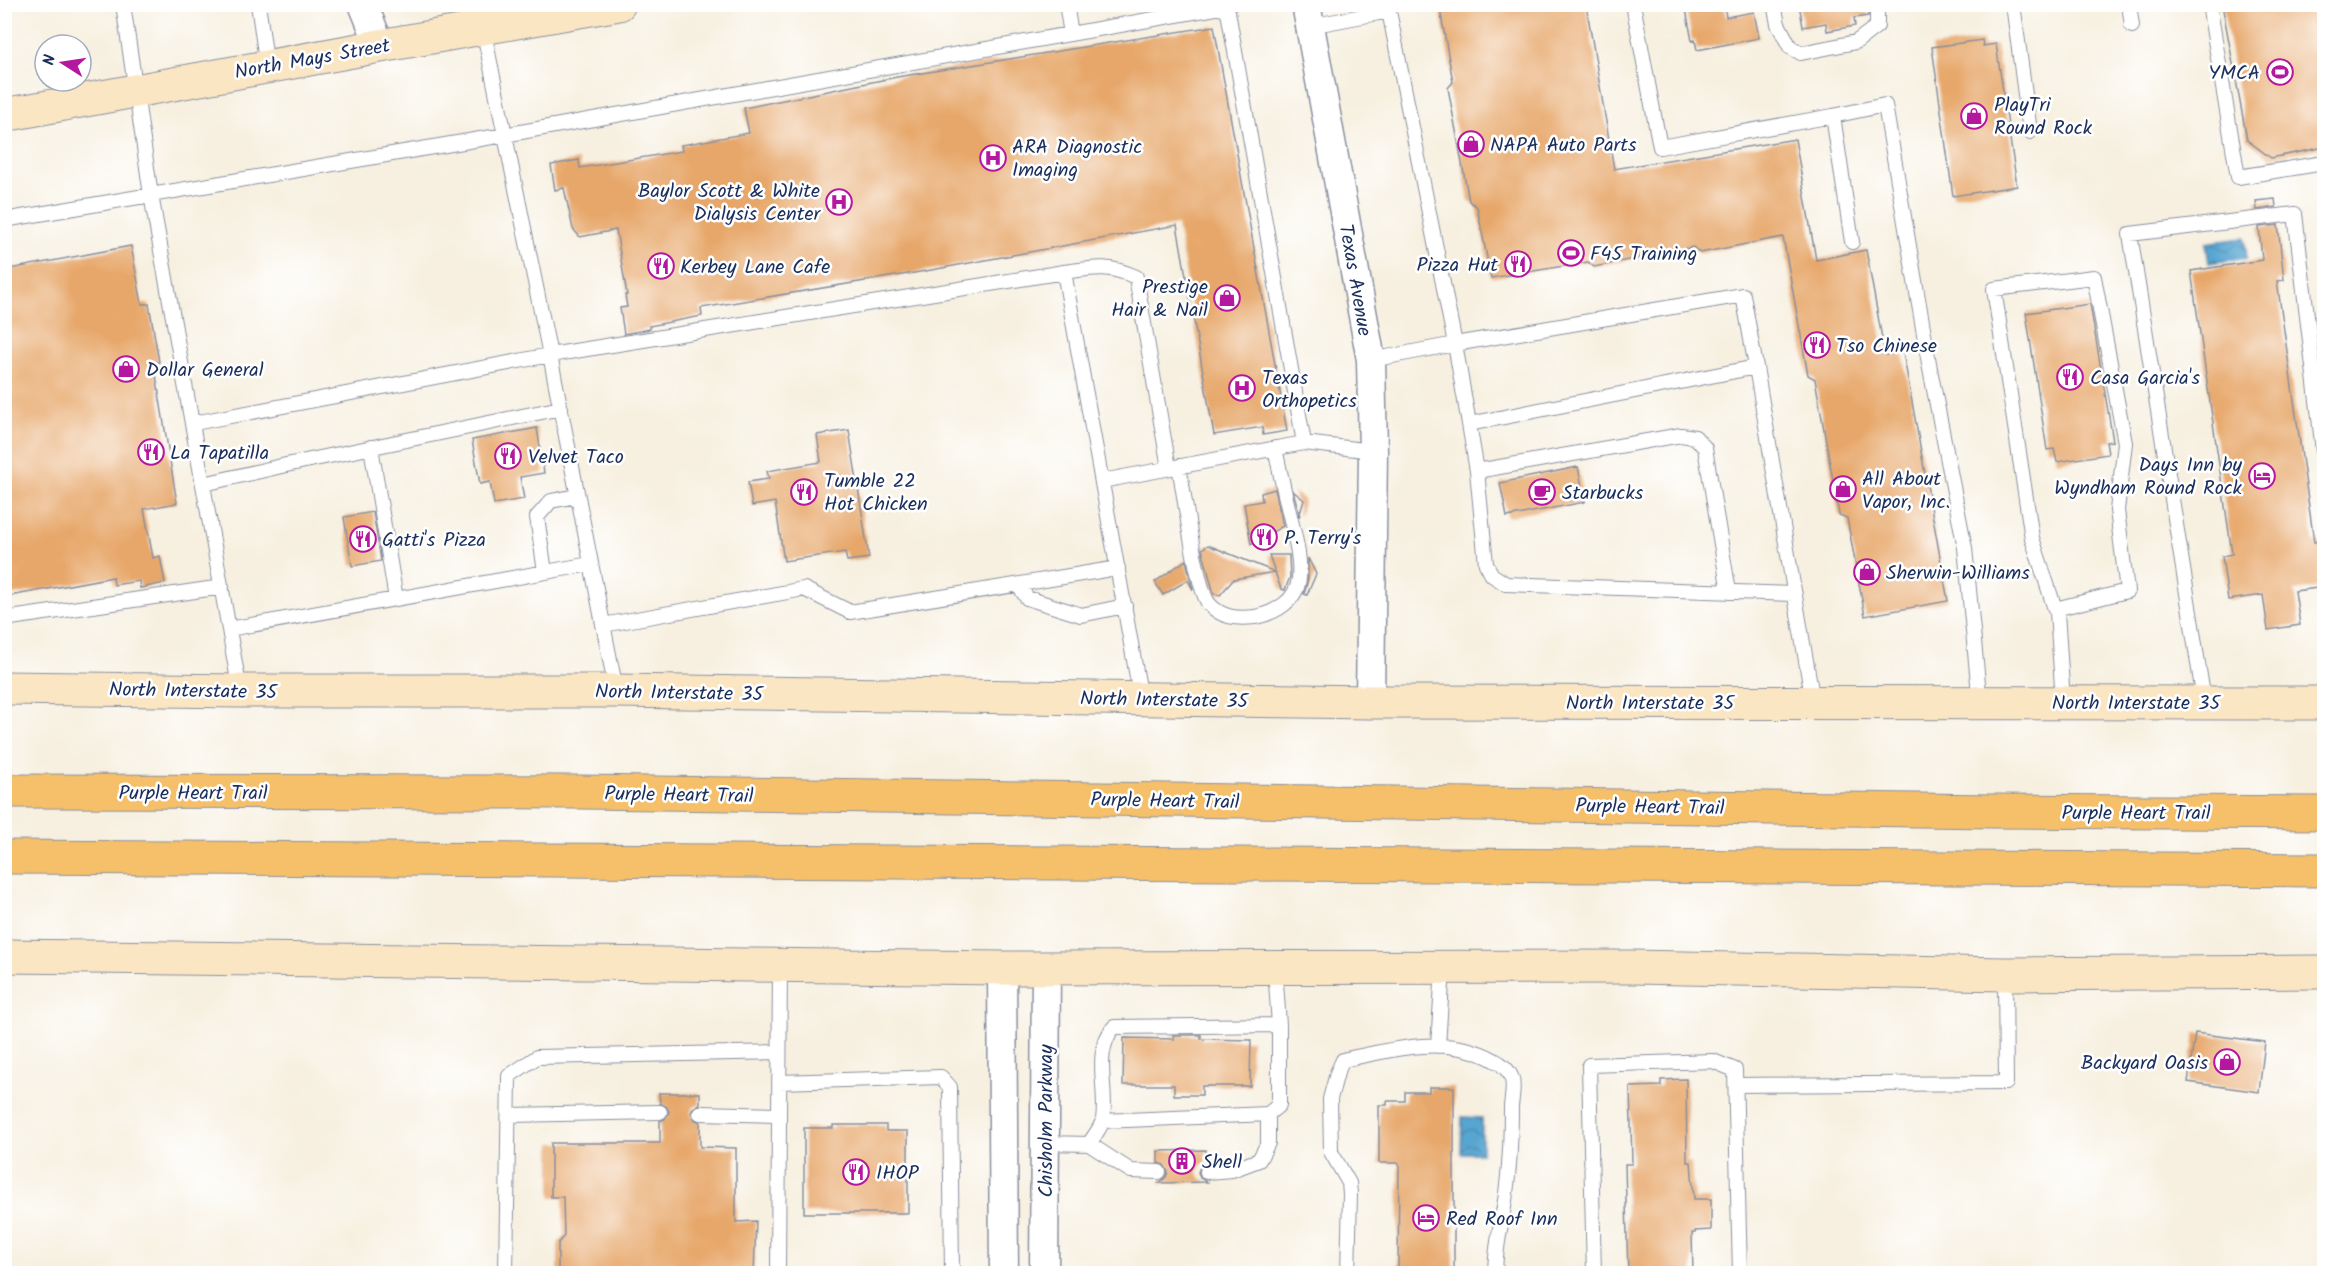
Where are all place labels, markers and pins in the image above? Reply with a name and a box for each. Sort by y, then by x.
sports icon: YMCA [2265,57,2295,87]
place label: YMCA [2209,58,2260,90]
place label: PlayTri Round Rock [1994,90,2093,145]
shop icon: PlayTri Round Rock [1959,101,1989,131]
shop icon: NAPA Auto Parts [1456,129,1486,159]
place label: NAPA Auto Parts [1490,130,1637,162]
place label: ARA Diagnostic Imaging [1012,132,1142,187]
hospital icon: ARA Diagnostic Imaging [978,143,1008,173]
place label: Baylor Scott & White Dialysis Center [638,176,821,231]
hospital icon: Baylor Scott & White Dialysis Center [824,187,854,217]
sports icon: F45 Training [1556,238,1586,268]
place label: F45 Training [1590,239,1697,271]
restaurant icon: Pizza Hut [1503,249,1533,279]
place label: Pizza Hut [1417,250,1498,282]
restaurant icon: Kerbey Lane Cafe [646,251,676,281]
place label: Kerbey Lane Cafe [680,252,830,284]
place label: Prestige Hair & Nail [1111,272,1208,327]
shop icon: Prestige Hair & Nail [1212,283,1242,313]
restaurant icon: Tso Chinese [1802,330,1832,360]
place label: Tso Chinese [1836,331,1937,363]
shop icon: Dollar General [111,354,141,384]
place label: Dollar General [146,355,264,387]
restaurant icon: Casa Garcia's [2055,362,2085,392]
place label: Texas Orthopetics [1262,363,1357,418]
place label: Casa Garcia's [2090,363,2200,395]
hospital icon: Texas Orthopetics [1227,373,1257,403]
restaurant icon: La Tapatilla [136,437,166,467]
place label: La Tapatilla [170,438,269,470]
restaurant icon: Velvet Taco [493,441,523,471]
place label: Velvet Taco [528,442,624,474]
place label: Days Inn by Wyndham Round Rock [2054,450,2243,505]
hotel icon: Days Inn by Wyndham Round Rock [2247,461,2277,491]
place label: All About Vapor, Inc. [1862,464,1950,519]
place label: Tumble 22 Hot Chicken [824,466,928,521]
shop icon: All About Vapor, Inc. [1828,474,1858,504]
restaurant icon: Tumble 22 Hot Chicken [789,477,819,507]
cafe icon: Starbucks [1527,477,1557,507]
place label: Starbucks [1562,478,1644,510]
restaurant icon: P. Terry's [1249,522,1279,552]
place label: P. Terry's [1284,523,1362,555]
restaurant icon: Gatti's Pizza [348,524,378,554]
place label: Gatti's Pizza [382,525,486,557]
shop icon: Sherwin-Williams [1852,557,1882,587]
place label: Sherwin-Williams [1886,558,2030,590]
shop icon: Backyard Oasis [2212,1047,2242,1077]
place label: Backyard Oasis [2081,1048,2208,1080]
building icon: Shell [1167,1146,1197,1176]
place label: Shell [1202,1147,1242,1179]
restaurant icon: IHOP [841,1157,871,1187]
place label: IHOP [876,1158,920,1190]
hotel icon: Red Roof Inn [1411,1203,1441,1233]
place label: Red Roof Inn [1446,1204,1558,1236]

